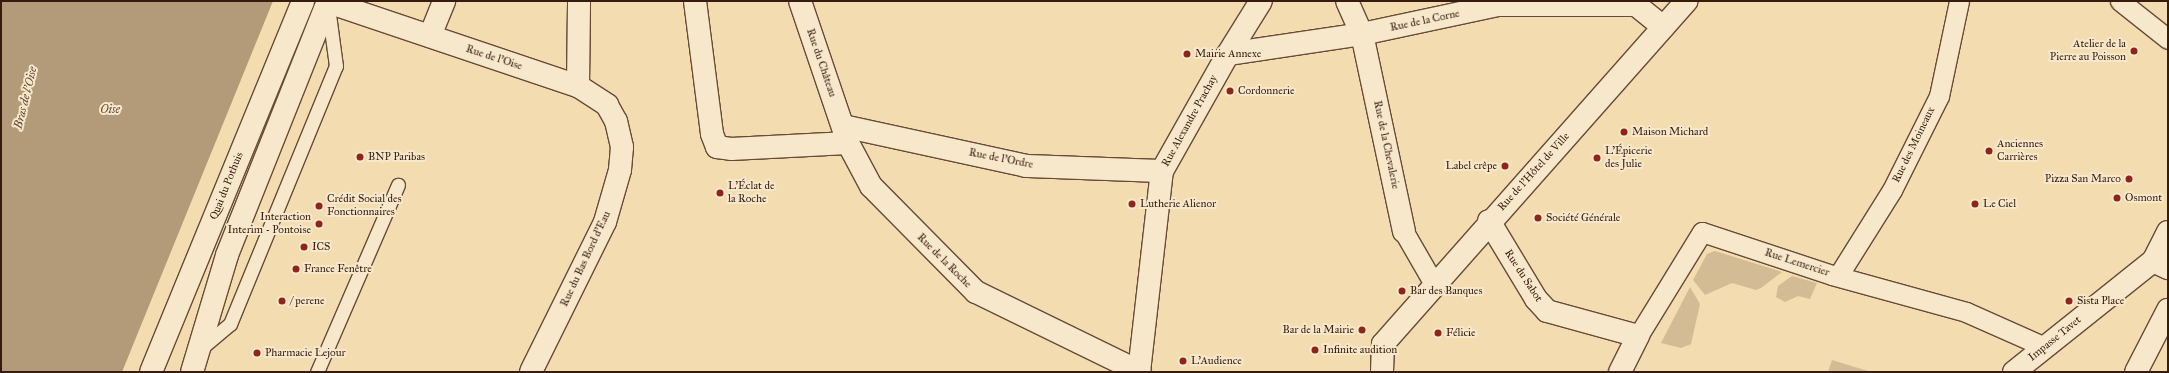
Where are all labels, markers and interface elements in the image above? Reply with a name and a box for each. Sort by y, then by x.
street label: Rue de la Corne [1389,7,1461,35]
street label: Rue du Château [803,27,839,99]
place label: Atelier de la Pierre au Poisson [2050,38,2126,64]
street label: Rue de l'Oise [464,43,524,73]
marker: Atelier de la Pierre au Poisson [2129,46,2139,56]
place label: Mairie Annexe [1195,47,1261,61]
marker: Mairie Annexe [1182,49,1192,59]
water label: Bras de l'Oise [11,65,41,131]
street label: Rue Alexandre Prachay [1159,73,1221,169]
place label: Cordonnerie [1238,84,1294,98]
marker: Cordonnerie [1225,86,1235,96]
street label: Rue de la Chevalerie [1370,100,1402,190]
water label: Oise [100,103,120,117]
street label: Rue des Moineaux [1890,105,1938,185]
place label: Maison Michard [1632,125,1708,139]
marker: Maison Michard [1619,127,1629,137]
street label: Rue de l'Hôtel de Ville [1495,130,1573,214]
place label: Anciennes Carrières [1997,138,2043,164]
place label: L'Épicerie des Julie [1605,145,1652,171]
street label: Rue de l'Ordre [968,146,1034,172]
marker: Anciennes Carrières [1984,146,1994,156]
street label: Quai du Pothuis [207,150,247,222]
place label: BNP Paribas [368,150,425,164]
marker: BNP Paribas [355,152,365,162]
marker: L'Épicerie des Julie [1592,153,1602,163]
place label: Label crêpe [1446,159,1497,173]
marker: Label crêpe [1500,161,1510,171]
place label: Pizza San Marco [2045,172,2121,186]
marker: Pizza San Marco [2124,174,2134,184]
place label: L'Éclat de la Roche [728,180,774,206]
marker: L'Éclat de la Roche [715,188,725,198]
place label: Osmont [2125,191,2162,205]
place label: Crédit Social des Fonctionnaires [327,193,402,219]
marker: Osmont [2112,193,2122,203]
place label: Lutherie Alienor [1140,197,1216,211]
place label: Le Ciel [1983,197,2016,211]
marker: Lutherie Alienor [1127,199,1137,209]
marker: Le Ciel [1970,199,1980,209]
marker: Crédit Social des Fonctionnaires [314,201,324,211]
street label: Rue du Bas Bord d'Eau [558,209,614,309]
place label: Interaction Interim - Pontoise [228,211,311,237]
place label: Société Générale [1546,211,1620,225]
marker: Société Générale [1533,213,1543,223]
marker: Interaction Interim - Pontoise [314,219,324,229]
street label: Rue de la Roche [914,231,974,291]
place label: ICS [312,240,330,254]
marker: ICS [299,242,309,252]
street label: Rue Lemercier [1763,246,1831,280]
street label: Rue du Sabot [1501,247,1545,305]
place label: France Fenêtre [304,262,372,276]
marker: France Fenêtre [291,264,301,274]
place label: Bar des Banques [1410,284,1482,298]
marker: Bar des Banques [1397,286,1407,296]
place label: / perene [290,294,325,308]
place label: Sista Place [2077,294,2124,308]
marker: / perene [277,296,287,306]
marker: Sista Place [2064,296,2074,306]
street label: Impasse Tavet [2026,314,2084,364]
place label: Bar de la Mairie [1282,323,1354,337]
marker: Bar de la Mairie [1357,325,1367,335]
place label: Félicie [1446,326,1476,340]
marker: Félicie [1433,328,1443,338]
place label: Infinite audition [1323,343,1397,357]
marker: Infinite audition [1310,345,1320,355]
place label: Pharmacie Lejour [265,346,346,360]
marker: Pharmacie Lejour [252,348,262,358]
place label: L'Audience [1191,354,1242,368]
marker: L'Audience [1178,356,1188,366]

